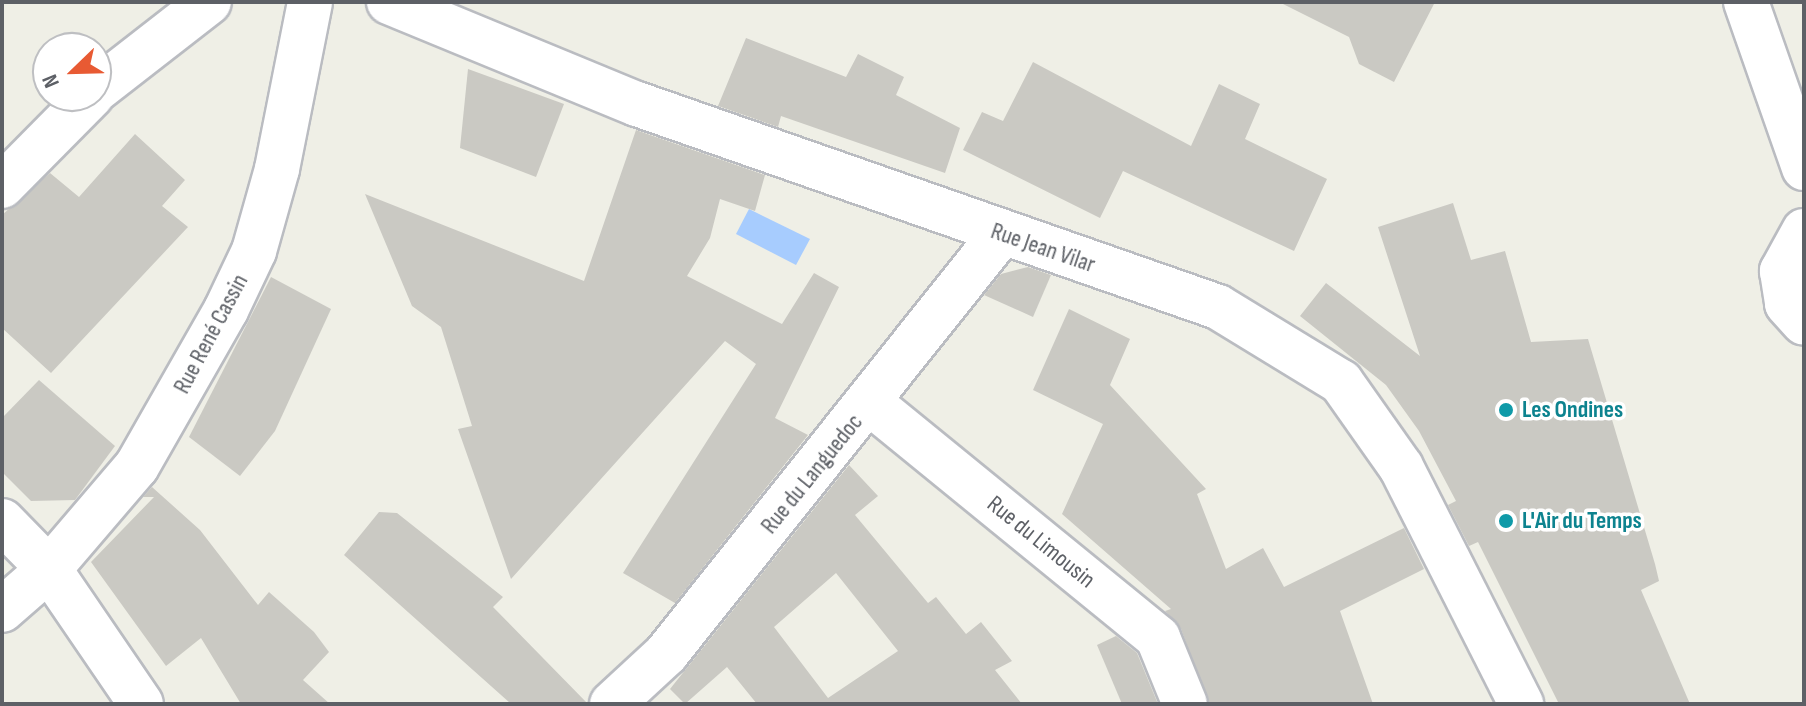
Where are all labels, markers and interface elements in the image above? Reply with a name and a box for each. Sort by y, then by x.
north arrow [32,32,112,112]
text: N [37,70,66,91]
street label: Rue Jean Vilar [987,217,1099,279]
street label: Rue René Cassin [168,269,254,399]
place label: Les Ondines [1522,396,1623,424]
marker: Les Ondines [1497,401,1515,419]
street label: Rue du Languedoc [755,408,869,540]
street label: Rue du Limousin [981,490,1101,594]
place label: L'Air du Temps [1522,507,1642,535]
marker: L'Air du Temps [1497,512,1515,530]

